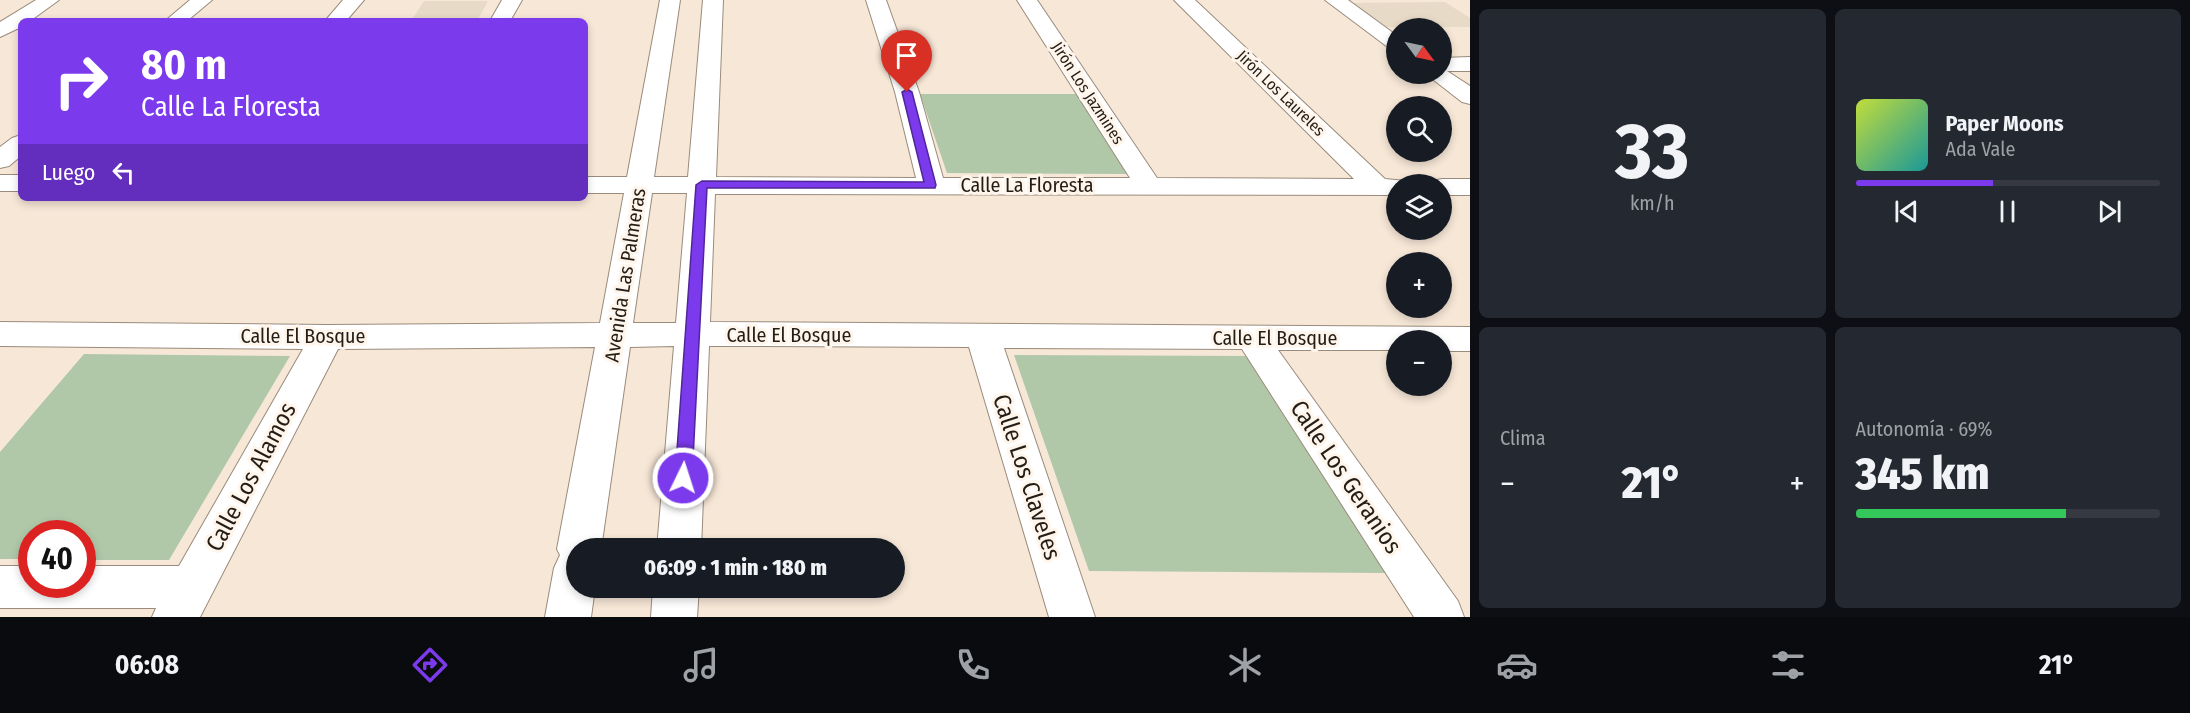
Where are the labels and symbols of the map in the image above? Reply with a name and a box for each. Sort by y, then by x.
north arrow [1386,18,1452,84]
pin [881,30,932,92]
street label: Jirón Los Jazmines [1048,38,1128,148]
street label: Jirón Los Laureles [1233,46,1329,140]
street label: Calle La Floresta [960,173,1094,197]
street label: Avenida Las Palmeras [599,186,651,364]
street label: Calle El Bosque [727,323,851,347]
street label: Calle El Bosque [241,324,365,348]
street label: Calle El Bosque [1213,326,1337,350]
street label: Calle Los Claveles [987,391,1067,563]
street label: Calle Los Geranios [1284,395,1408,559]
street label: Calle Los Alamos [200,398,302,556]
position arrow [651,446,715,510]
speed limit sign: 40 [18,520,96,598]

